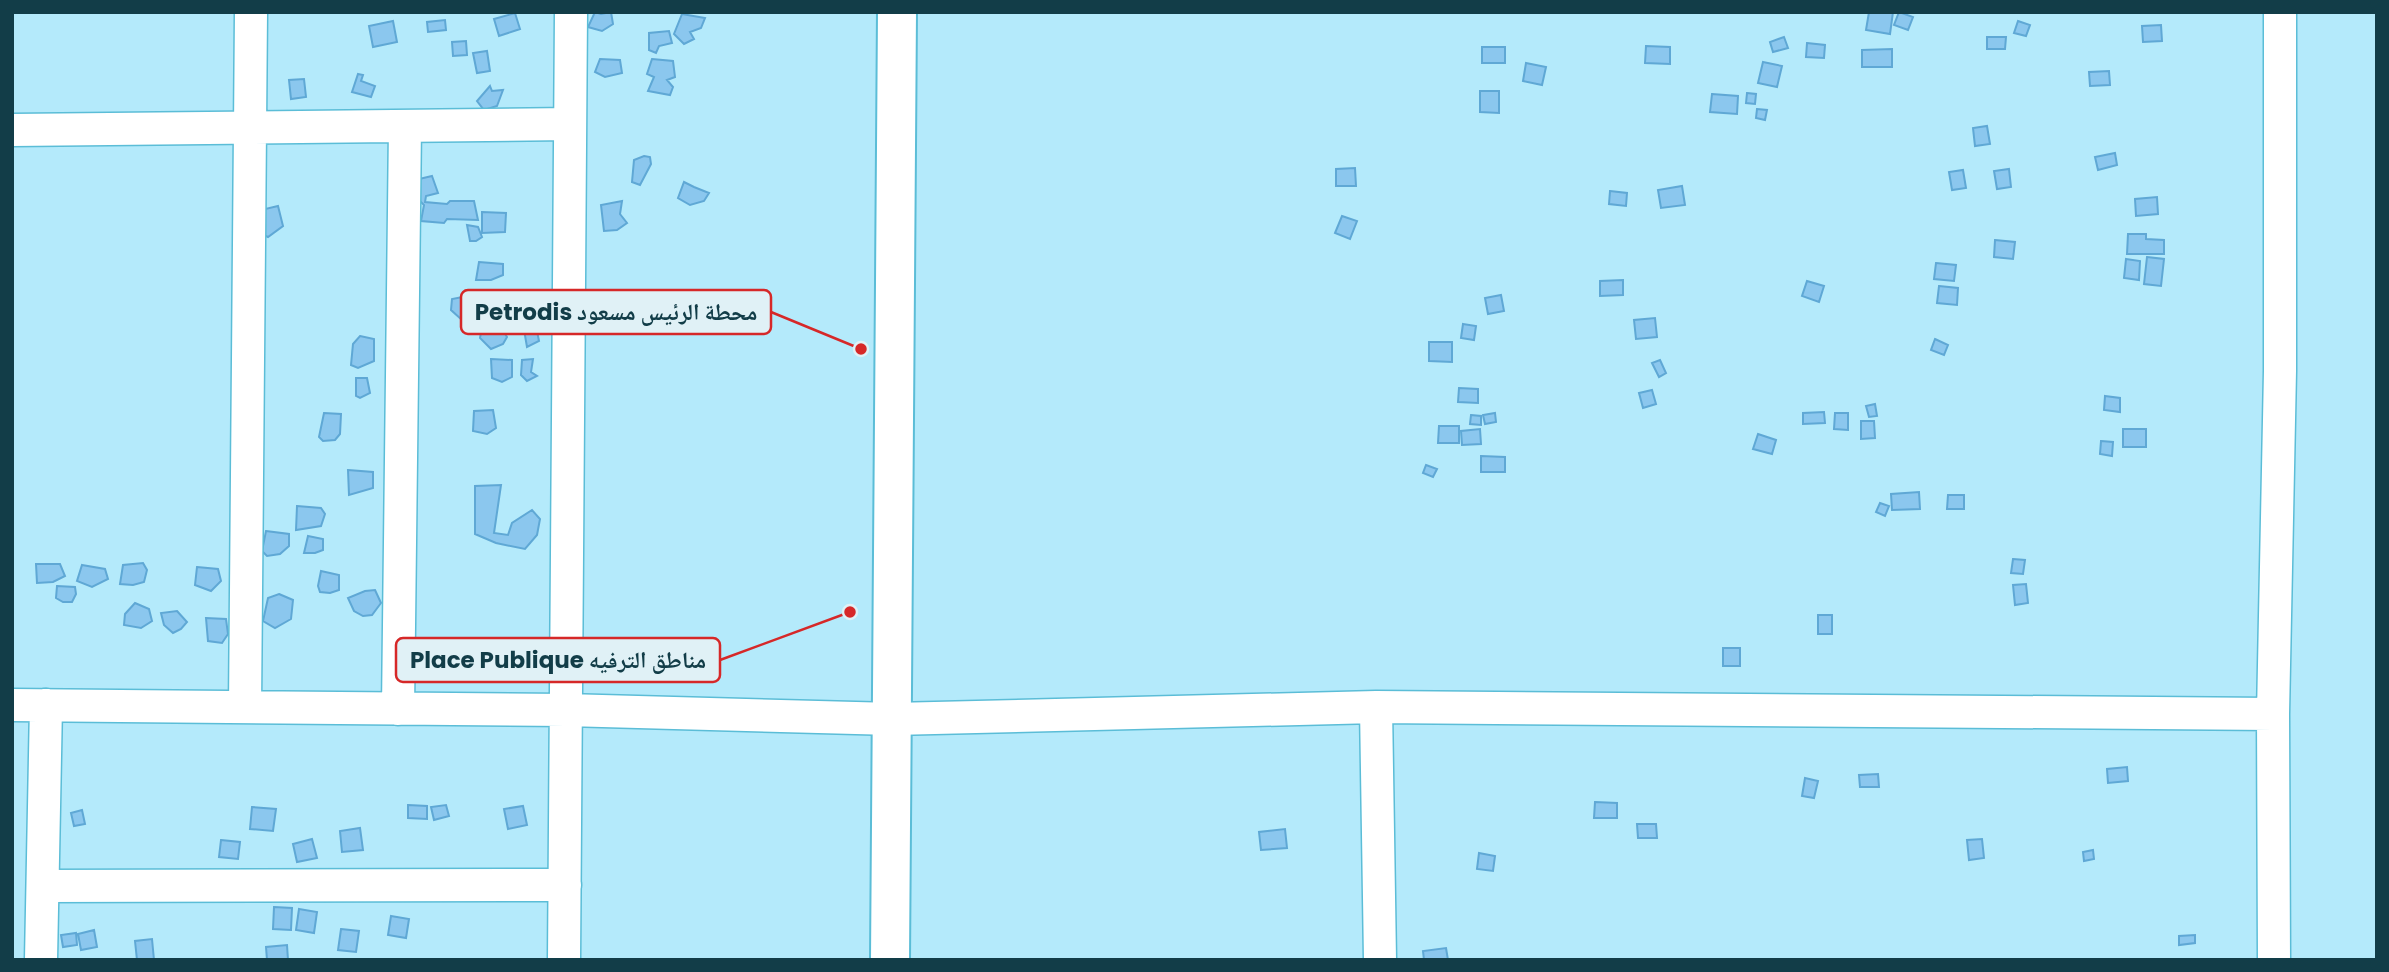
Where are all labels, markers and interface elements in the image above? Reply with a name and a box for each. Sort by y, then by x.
callout: Petrodis محطة الرئيس مسعود [461,290,771,334]
text: Petrodis محطة الرئيس مسعود [475,296,757,328]
callout: Place Publique مناطق الترفيه [396,638,720,682]
text: Place Publique مناطق الترفيه [410,644,706,676]

